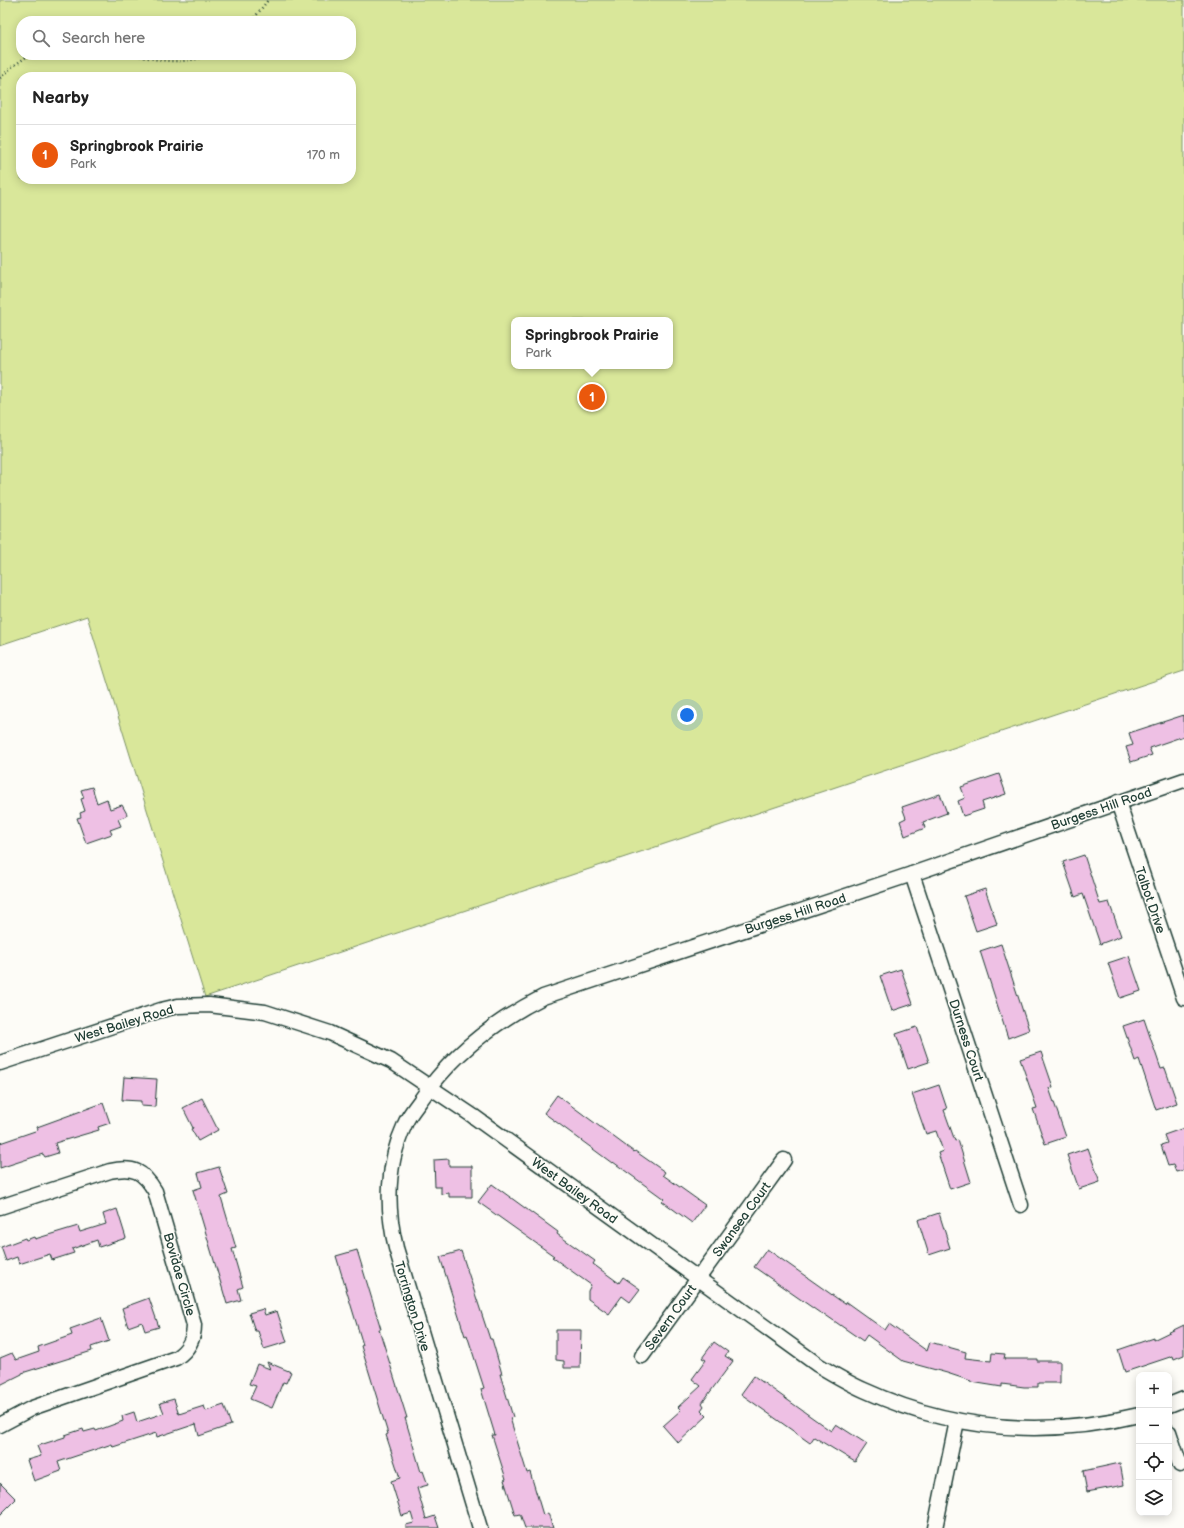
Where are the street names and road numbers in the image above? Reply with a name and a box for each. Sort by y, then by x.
street label: Burgess Hill Road [1049,784,1154,834]
street label: Talbot Drive [1131,865,1169,936]
street label: Burgess Hill Road [743,890,848,938]
street label: Durness Court [945,997,987,1083]
street label: West Bailey Road [73,1001,176,1047]
street label: West Bailey Road [528,1154,621,1227]
street label: Swansea Court [709,1179,774,1260]
street label: Bovidae Circle [160,1231,199,1318]
street label: Torrington Drive [391,1259,433,1354]
street label: Severn Court [642,1282,700,1354]

